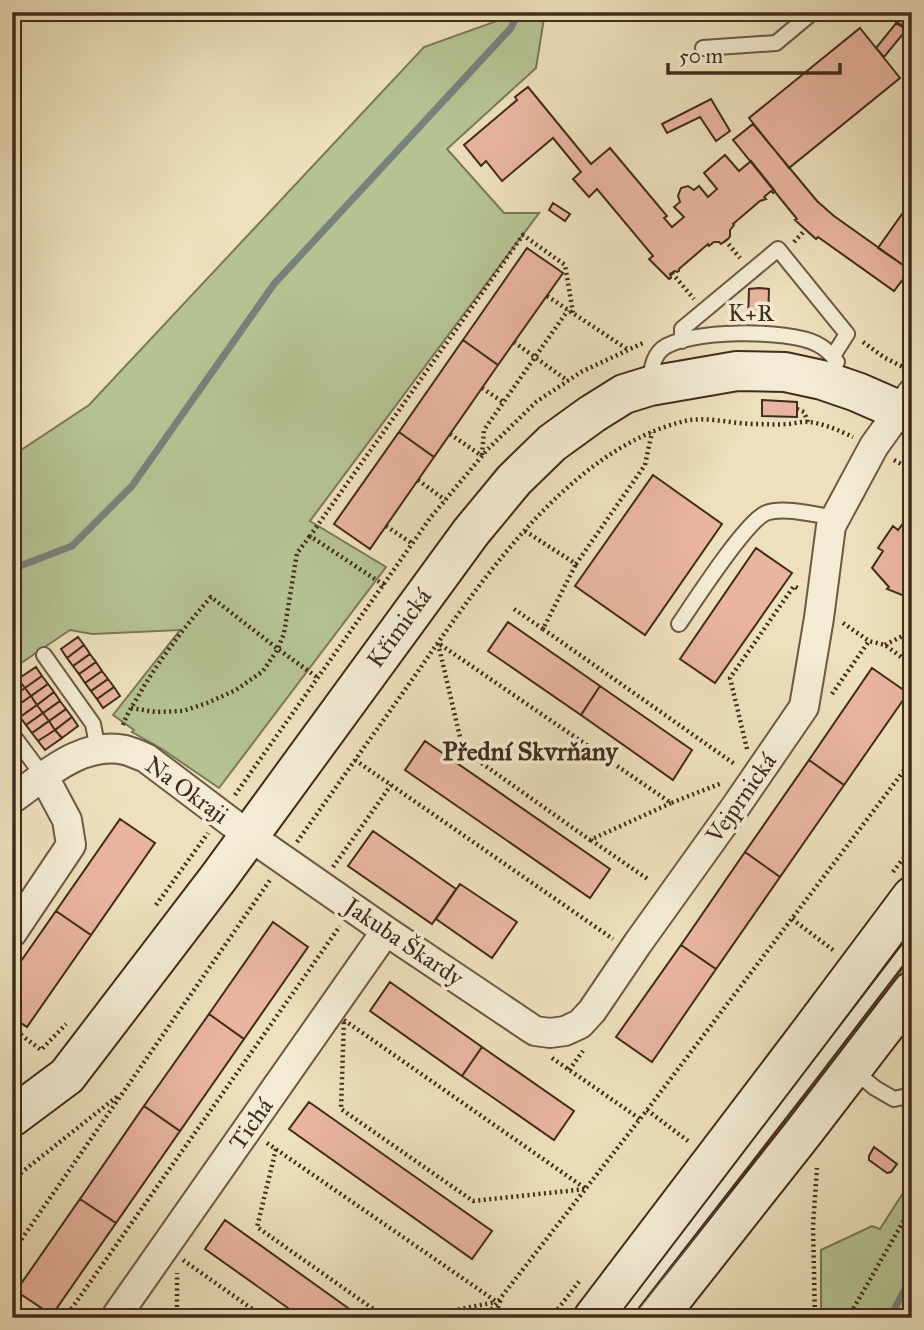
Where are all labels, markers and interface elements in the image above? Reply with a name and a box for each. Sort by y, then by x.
scale bar [668,32,840,76]
text: 50 m [679,43,724,69]
street label: K+R [728,298,775,328]
street label: Křimická [360,582,438,674]
district label: Přední Skvrňany [442,735,619,767]
street label: Vejprnická [699,747,783,849]
street label: Na Okraji [139,750,235,831]
street label: Jakuba Škardy [336,890,470,993]
street label: Tichá [222,1092,280,1156]

